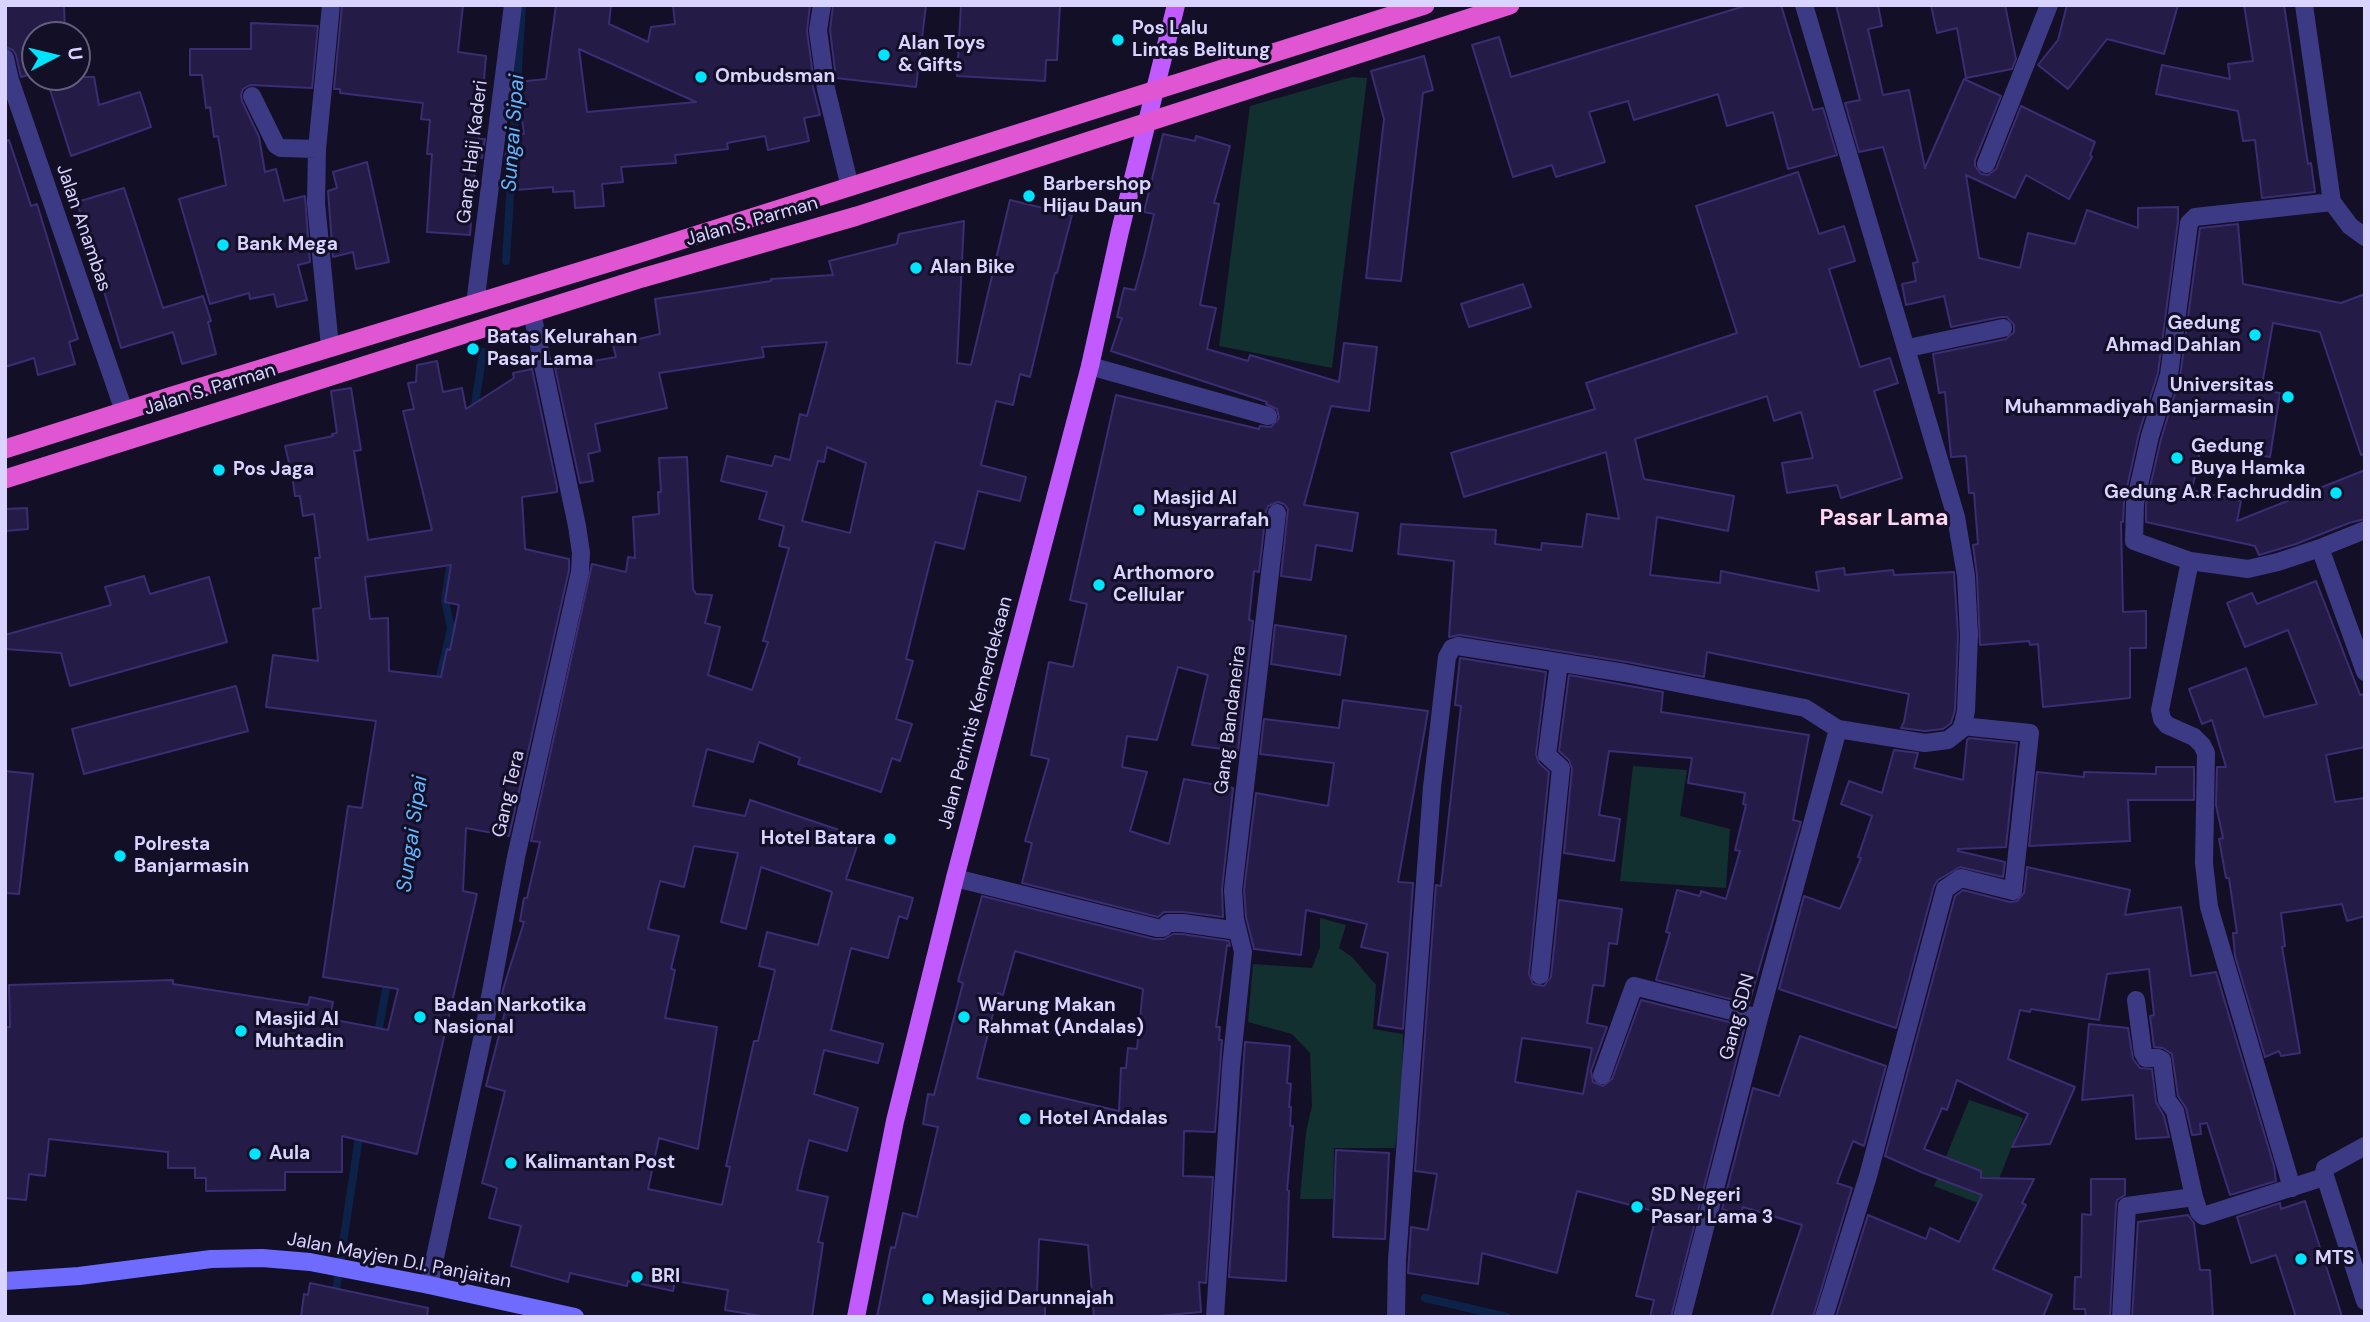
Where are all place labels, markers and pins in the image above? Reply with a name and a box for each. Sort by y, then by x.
place label: Pos Lalu Lintas Belitung [1132,18,1270,62]
marker: Pos Lalu Lintas Belitung [1110,32,1126,48]
place label: Alan Toys & Gifts [898,33,985,77]
marker: Alan Toys & Gifts [876,47,892,63]
place label: Ombudsman [715,66,835,88]
marker: Ombudsman [693,69,709,85]
place label: Barbershop Hijau Daun [1043,174,1152,218]
marker: Barbershop Hijau Daun [1021,188,1037,204]
place label: Bank Mega [237,234,338,256]
marker: Bank Mega [215,237,231,253]
place label: Alan Bike [930,257,1015,279]
marker: Alan Bike [908,260,924,276]
place label: Gedung Ahmad Dahlan [2106,313,2241,357]
place label: Batas Kelurahan Pasar Lama [487,327,637,371]
marker: Gedung Ahmad Dahlan [2247,327,2263,343]
marker: Batas Kelurahan Pasar Lama [465,341,481,357]
place label: Universitas Muhammadiyah Banjarmasin [2005,375,2274,419]
marker: Universitas Muhammadiyah Banjarmasin [2280,389,2296,405]
place label: Gedung Buya Hamka [2191,436,2305,480]
marker: Gedung Buya Hamka [2169,450,2185,466]
place label: Pos Jaga [233,459,314,481]
marker: Pos Jaga [211,462,227,478]
place label: Gedung A.R Fachruddin [2104,482,2322,504]
marker: Gedung A.R Fachruddin [2328,485,2344,501]
place label: Masjid Al Musyarrafah [1153,488,1269,532]
marker: Masjid Al Musyarrafah [1131,502,1147,518]
place label: Arthomoro Cellular [1113,563,1214,607]
marker: Arthomoro Cellular [1091,577,1107,593]
place label: Hotel Batara [761,828,876,850]
marker: Hotel Batara [882,831,898,847]
place label: Polresta Banjarmasin [134,834,249,878]
marker: Polresta Banjarmasin [112,848,128,864]
place label: Badan Narkotika Nasional [434,995,586,1039]
place label: Warung Makan Rahmat (Andalas) [978,995,1144,1039]
place label: Masjid Al Muhtadin [255,1009,344,1053]
marker: Badan Narkotika Nasional [412,1009,428,1025]
marker: Warung Makan Rahmat (Andalas) [956,1009,972,1025]
marker: Masjid Al Muhtadin [233,1023,249,1039]
place label: Hotel Andalas [1039,1108,1168,1130]
marker: Hotel Andalas [1017,1111,1033,1127]
place label: Aula [269,1143,310,1165]
marker: Aula [247,1146,263,1162]
place label: Kalimantan Post [525,1152,675,1174]
marker: Kalimantan Post [503,1155,519,1171]
place label: SD Negeri Pasar Lama 3 [1651,1185,1773,1229]
marker: SD Negeri Pasar Lama 3 [1629,1199,1645,1215]
place label: MTS [2315,1248,2355,1270]
marker: MTS [2293,1251,2309,1267]
place label: BRI [651,1266,680,1288]
marker: BRI [629,1269,645,1285]
place label: Masjid Darunnajah [942,1288,1114,1310]
marker: Masjid Darunnajah [920,1291,936,1307]

